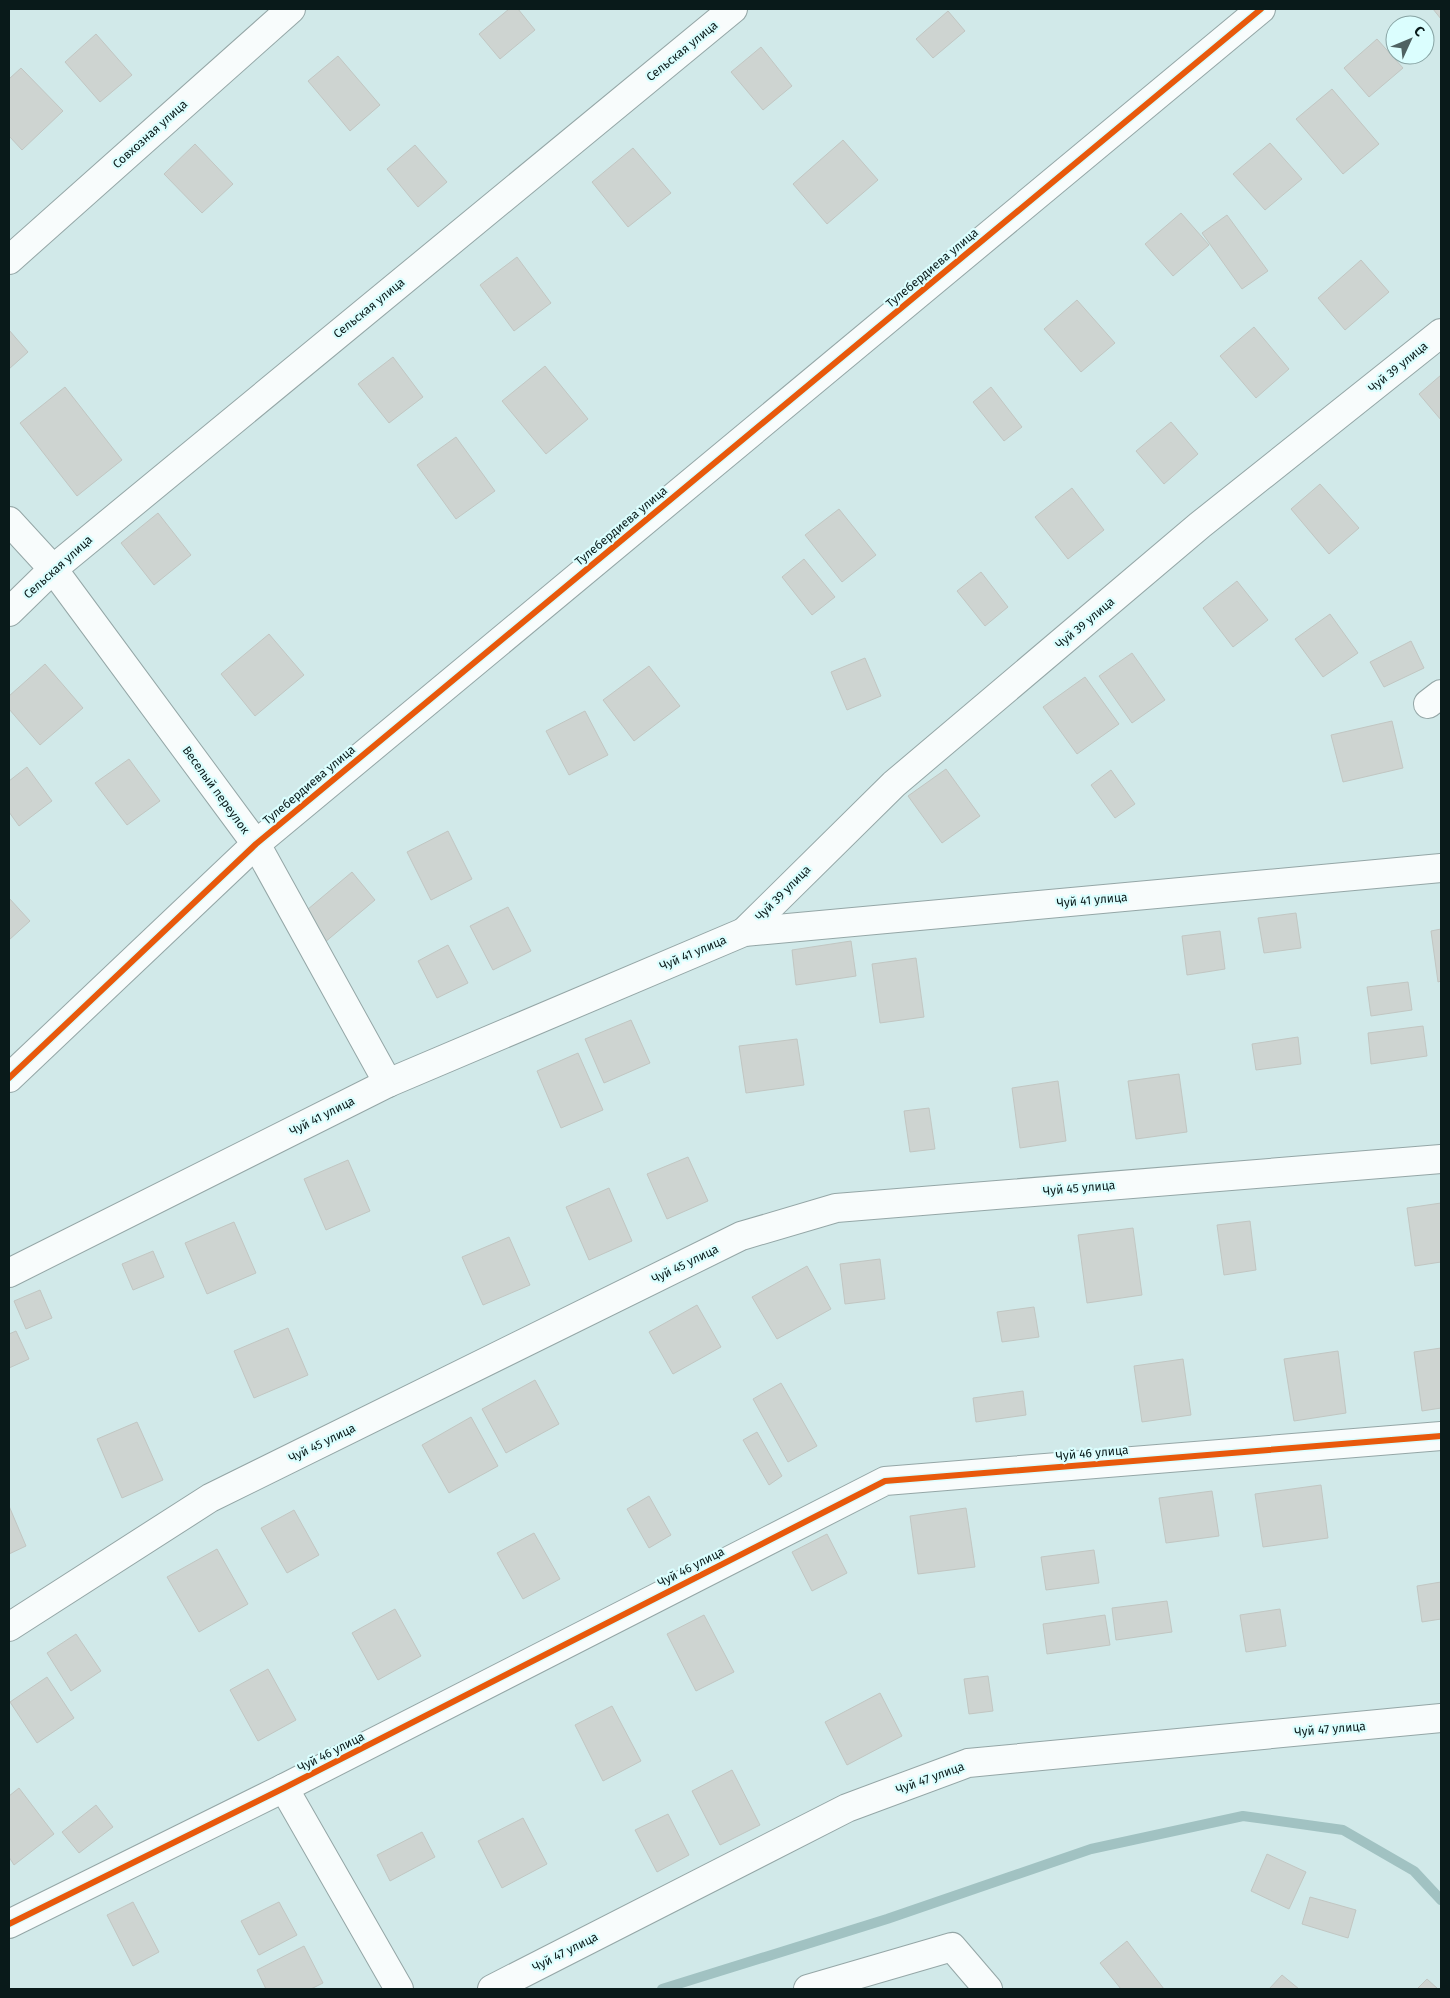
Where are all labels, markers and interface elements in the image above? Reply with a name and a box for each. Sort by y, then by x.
north arrow [1385,15,1435,65]
street label: Сельская улица [644,18,720,84]
text: С [1410,23,1428,40]
street label: Совхозная улица [110,97,190,171]
street label: Тулебердиева улица [883,225,981,311]
street label: Сельская улица [331,275,407,341]
street label: Чуй 39 улица [1365,339,1431,395]
street label: Тулебердиева улица [572,483,670,569]
street label: Сельская улица [21,533,95,601]
street label: Чуй 39 улица [1053,594,1117,652]
street label: Тулебердиева улица [260,742,358,828]
street label: Веселый переулок [179,743,253,837]
street label: Чуй 39 улица [752,862,814,924]
street label: Чуй 41 улица [1056,890,1128,910]
street label: Чуй 41 улица [658,933,728,973]
street label: Чуй 41 улица [287,1094,357,1138]
street label: Чуй 45 улица [1042,1178,1116,1198]
street label: Чуй 45 улица [649,1242,721,1286]
street label: Чуй 45 улица [286,1421,358,1465]
street label: Чуй 46 улица [1055,1443,1129,1463]
street label: Чуй 46 улица [655,1544,727,1590]
street label: Чуй 47 улица [1294,1719,1366,1739]
street label: Чуй 46 улица [295,1729,367,1775]
street label: Чуй 47 улица [894,1759,966,1797]
street label: Чуй 47 улица [530,1929,600,1975]

